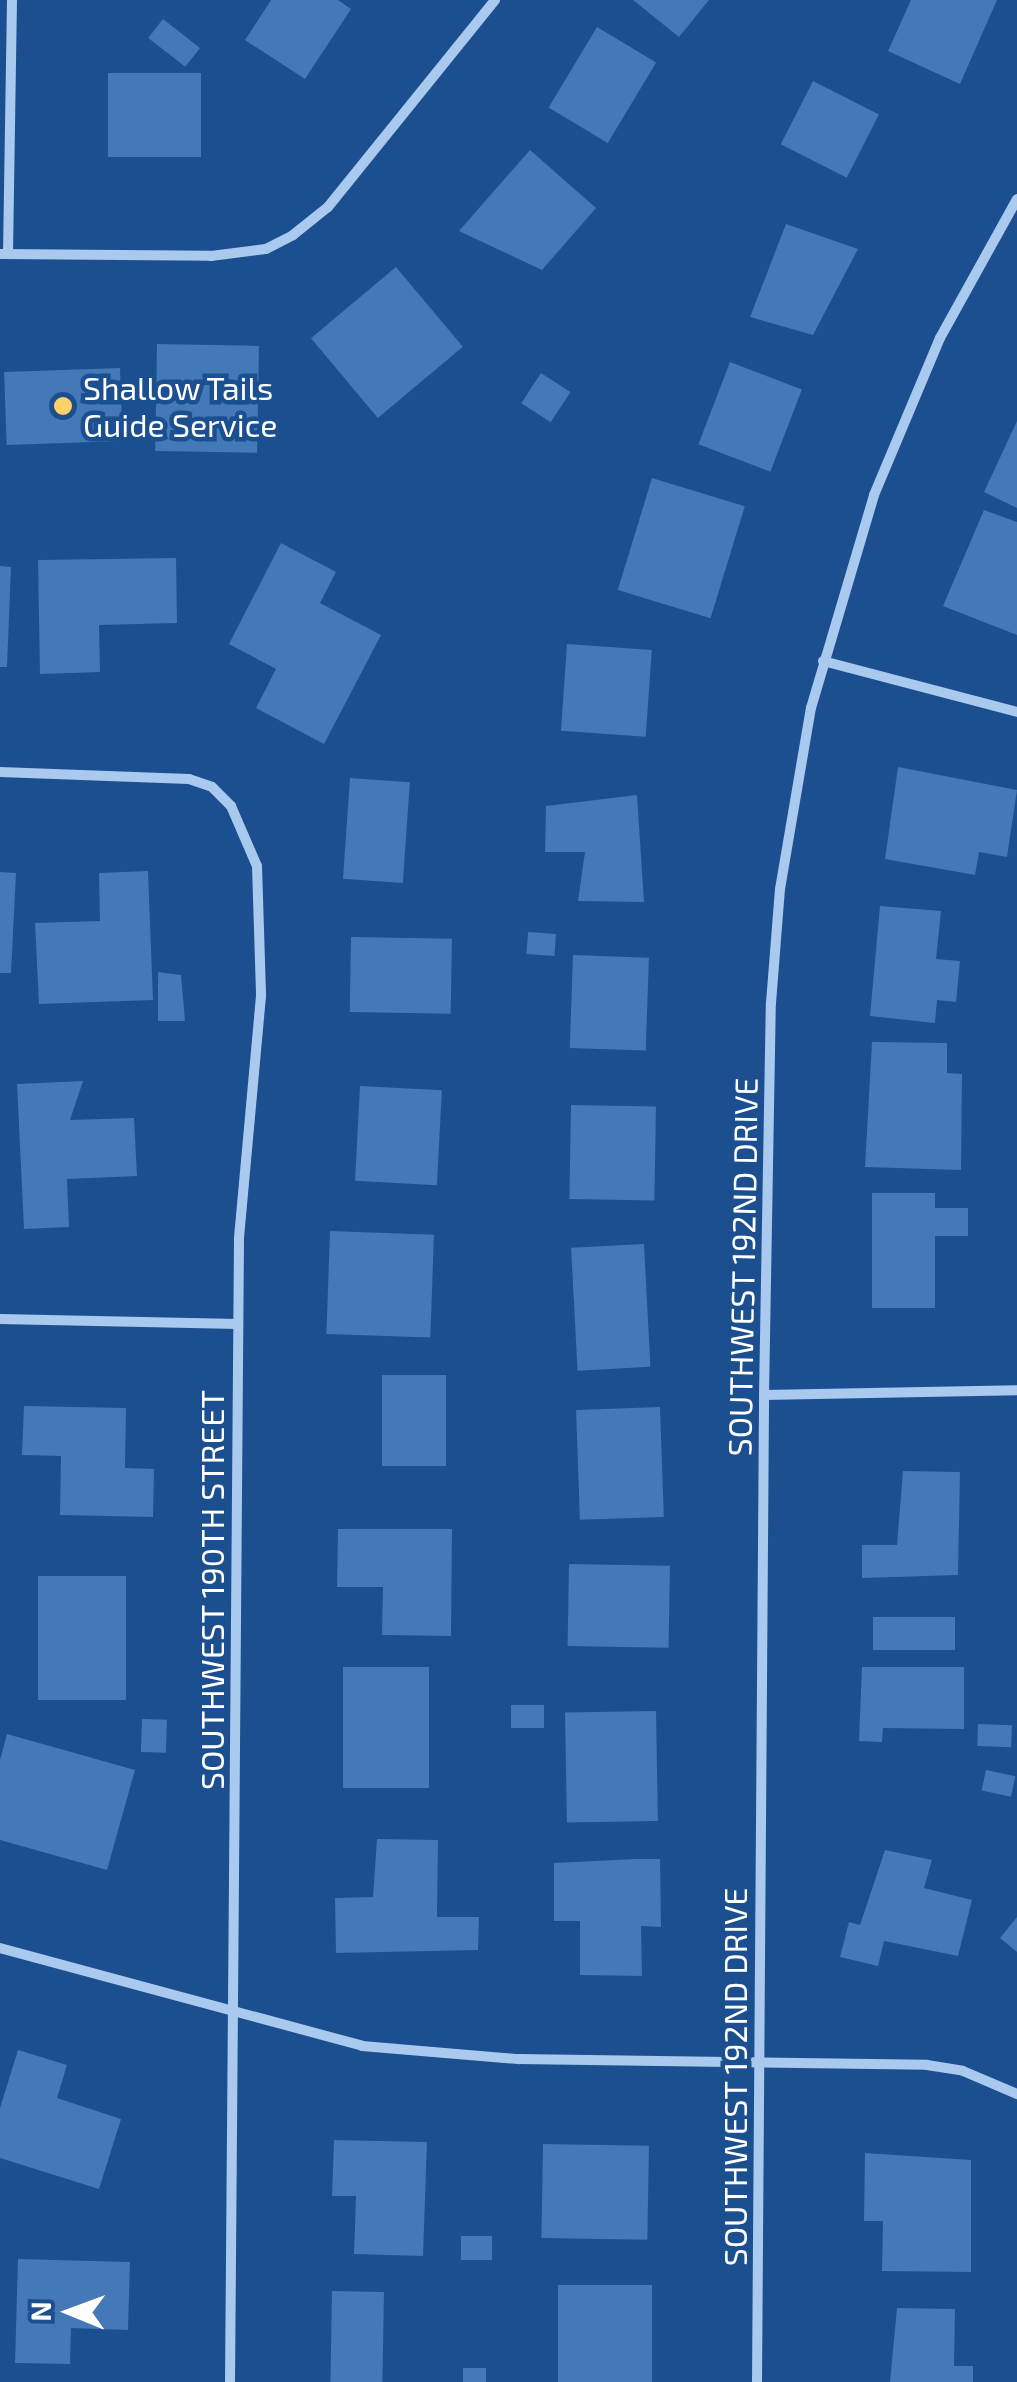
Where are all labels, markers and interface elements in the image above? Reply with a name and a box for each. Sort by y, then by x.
place label: Shallow Tails Guide Service [83,369,277,444]
marker: Shallow Tails Guide Service [52,395,74,417]
street label: SOUTHWEST 192ND DRIVE [719,1077,765,1457]
street label: SOUTHWEST 190TH STREET [192,1390,230,1790]
street label: SOUTHWEST 192ND DRIVE [715,1887,753,2267]
north arrow [20,2262,120,2362]
text: N [23,2301,57,2322]

